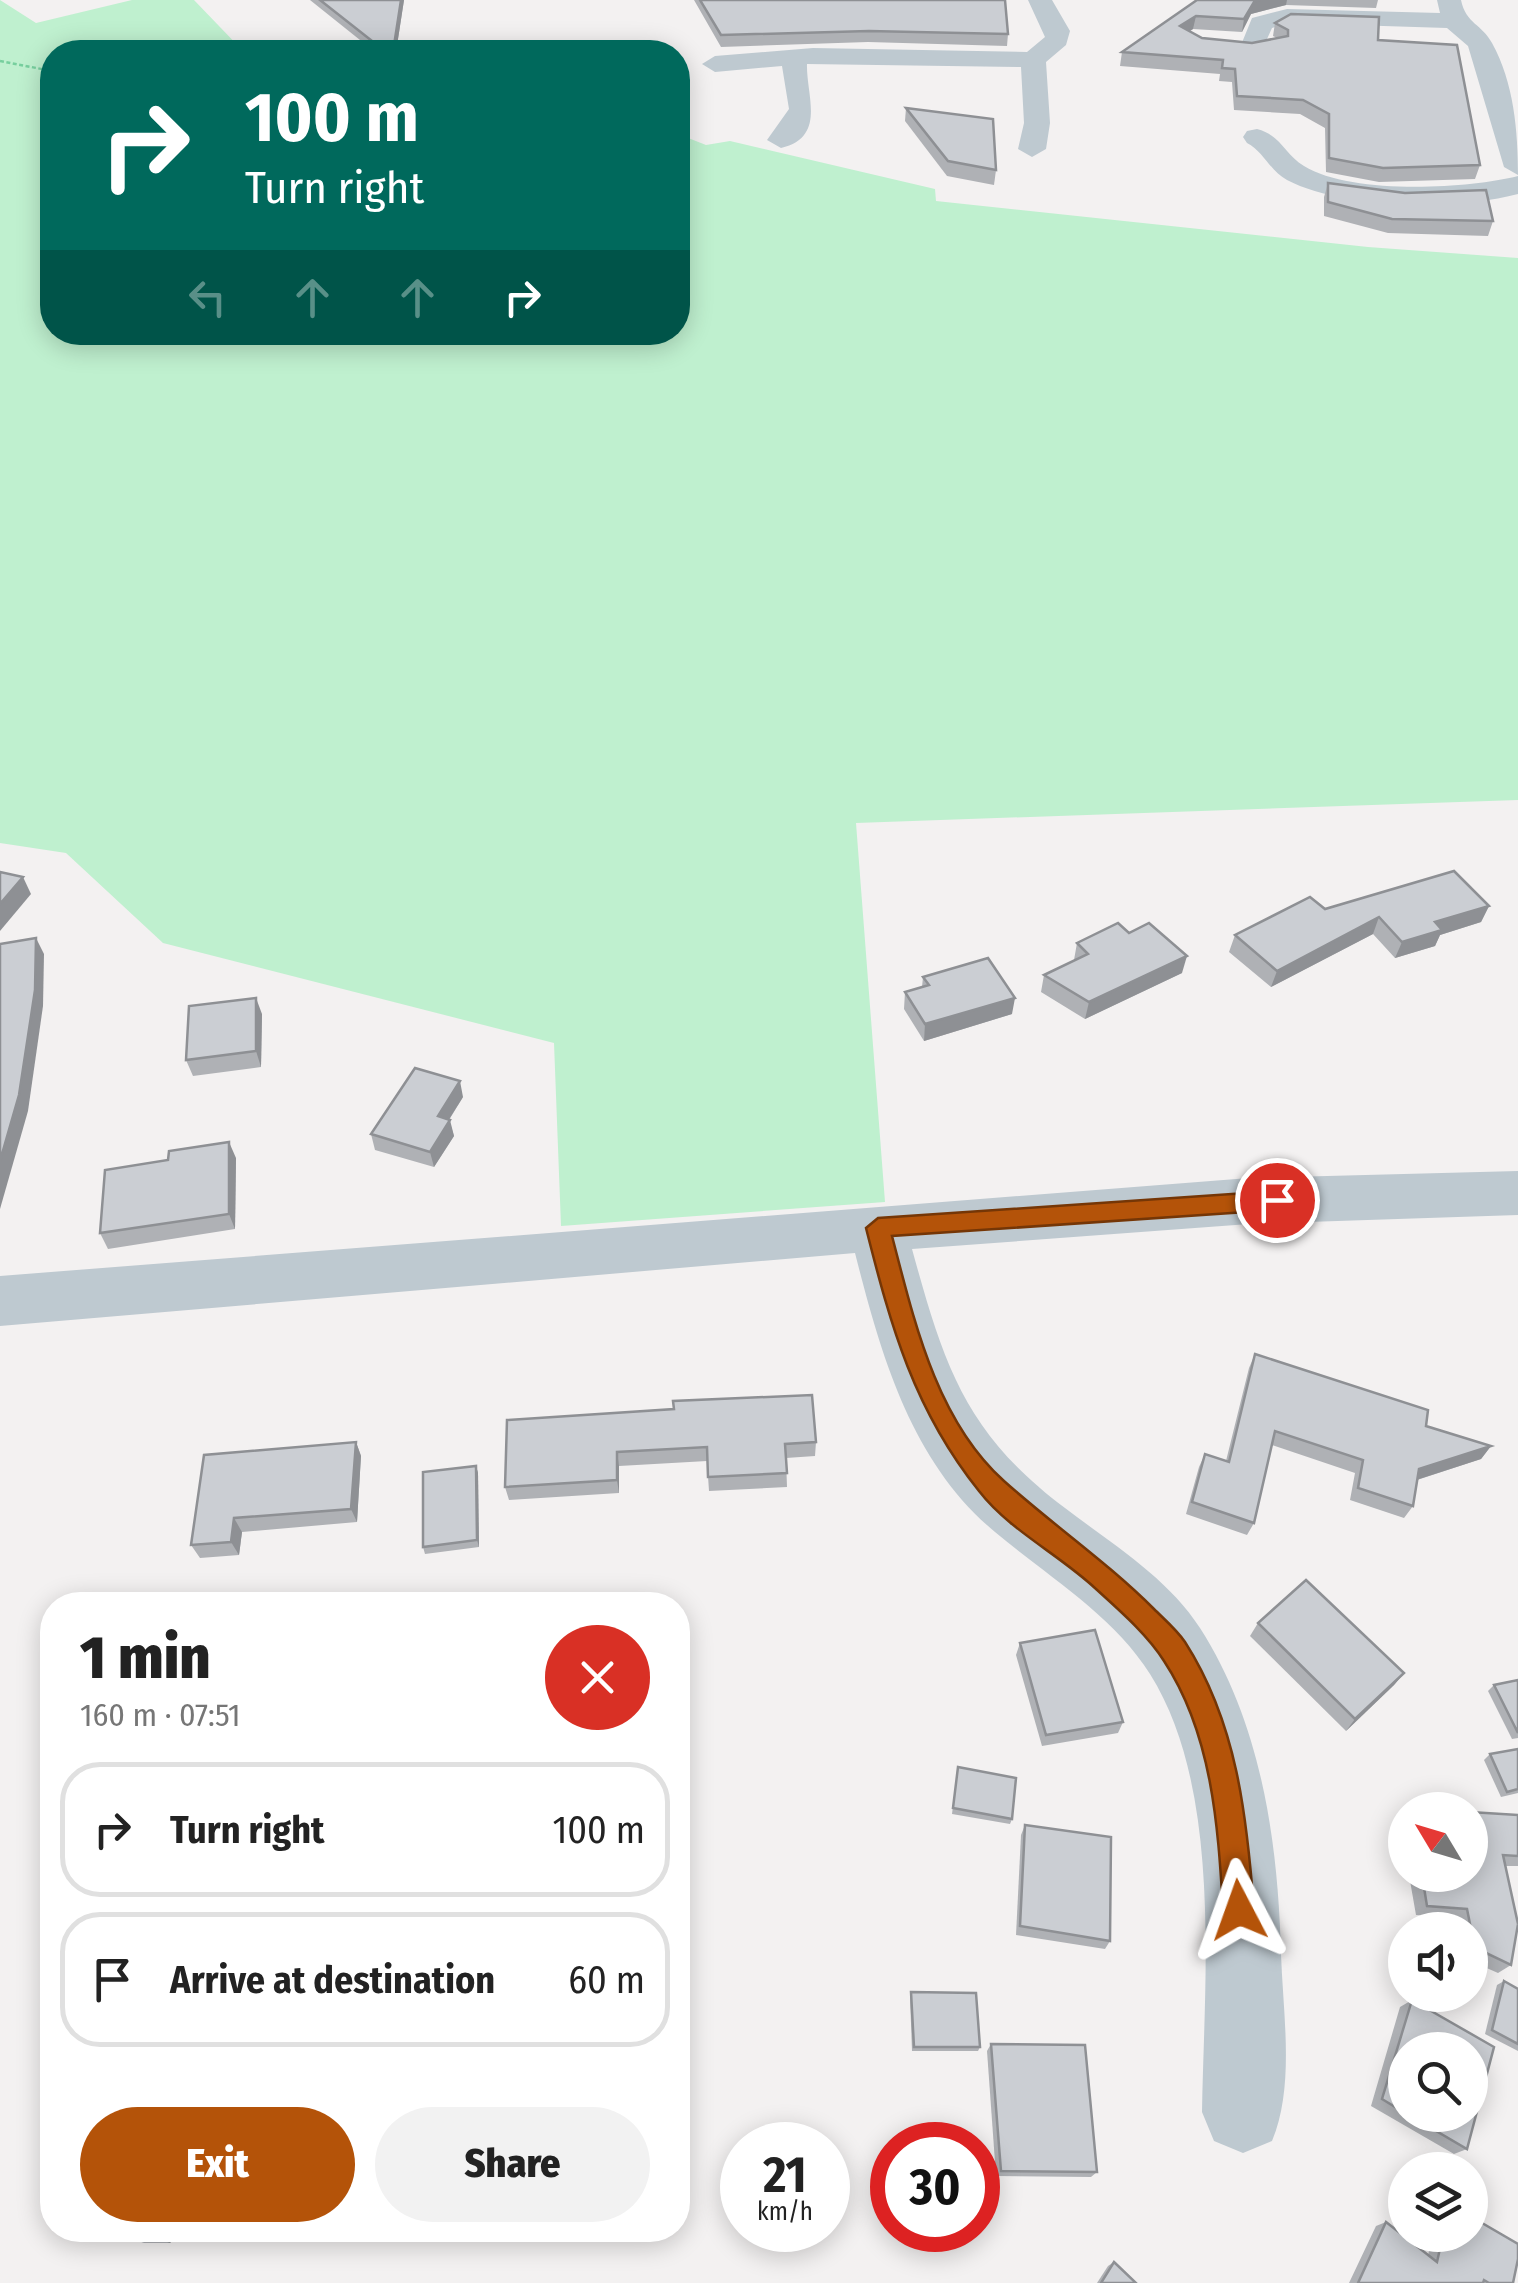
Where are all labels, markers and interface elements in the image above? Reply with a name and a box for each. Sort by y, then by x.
text: 100 m [245,76,419,160]
icon: right [80,80,210,210]
text: Turn right [245,161,424,215]
icon: left [180,270,235,325]
icon: ahead [285,270,340,325]
icon: ahead [390,270,445,325]
icon: right [495,270,550,325]
pin [1235,1158,1320,1243]
icon: arrive [1250,1173,1305,1228]
text: 1 min [80,1622,211,1694]
button: close [545,1625,650,1730]
text: 160 m · 07:51 [80,1696,241,1734]
north arrow [1388,1792,1488,1892]
map controls [1388,1792,1488,2252]
icon: right [85,1802,140,1857]
text: Turn right [170,1807,324,1853]
text: 100 m [552,1807,645,1853]
position arrow [1187,1858,1291,1962]
button: sound [1388,1912,1488,2012]
icon: arrive [85,1952,140,2007]
text: Arrive at destination [170,1957,495,2003]
text: 60 m [568,1957,645,2003]
button: search [1388,2032,1488,2132]
button: Exit [80,2107,355,2222]
button: Share [375,2107,650,2222]
speed limit sign: 30 [870,2122,1000,2252]
text: 21 [763,2145,807,2205]
button: layers [1388,2152,1488,2252]
text: km/h [757,2197,813,2227]

